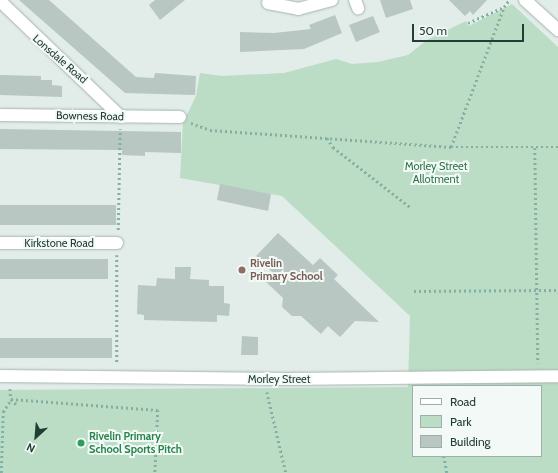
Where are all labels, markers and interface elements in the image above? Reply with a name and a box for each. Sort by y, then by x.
scale bar [414,16,526,42]
text: 50 m [419,23,447,38]
street label: Lonsdale Road [30,32,90,86]
street label: Bowness Road [56,109,124,123]
park label: Morley Street Allotment [405,160,467,186]
street label: Kirkstone Road [24,236,94,250]
place label: Rivelin Primary School [250,257,323,283]
marker: Rivelin Primary School [237,265,247,275]
street label: Morley Street [248,372,310,386]
legend [412,385,542,457]
text: Road [450,394,476,409]
text: Park [450,414,472,429]
north arrow [16,417,56,457]
place label: Rivelin Primary School Sports Pitch [89,430,182,456]
text: Building [450,434,491,449]
marker: Rivelin Primary School Sports Pitch [76,438,86,448]
text: N [24,440,37,456]

